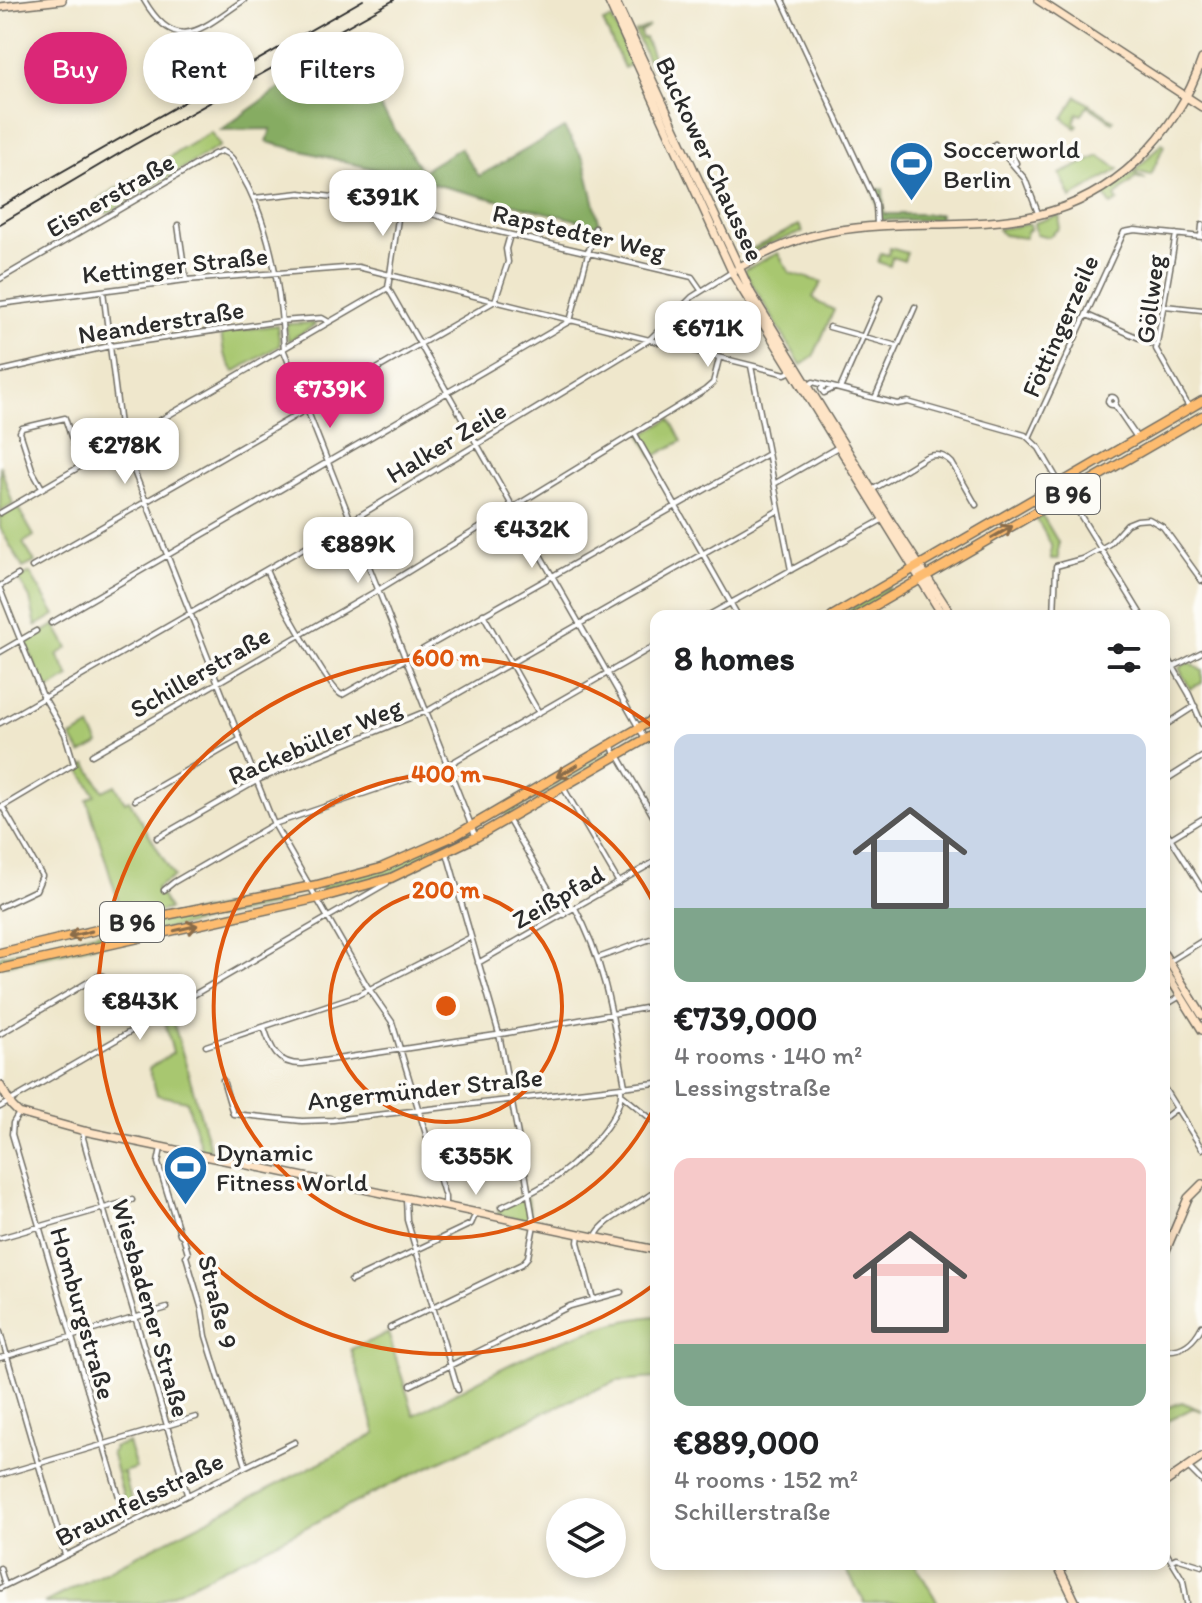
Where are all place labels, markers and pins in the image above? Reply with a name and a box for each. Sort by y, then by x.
place label: Soccerworld Berlin [943,133,1081,195]
sports icon: Soccerworld Berlin [888,140,936,203]
pin: €391K [327,170,439,238]
pin: €671K [652,301,764,369]
pin: €739K [274,362,386,430]
pin: €278K [69,418,181,486]
pin: €432K [476,502,588,570]
pin: €889K [302,517,414,585]
pin: €843K [84,974,196,1042]
centre of rings [432,992,460,1020]
pin: €355K [420,1129,532,1197]
place label: Dynamic Fitness World [216,1136,369,1198]
sports icon: Dynamic Fitness World [161,1143,209,1206]

